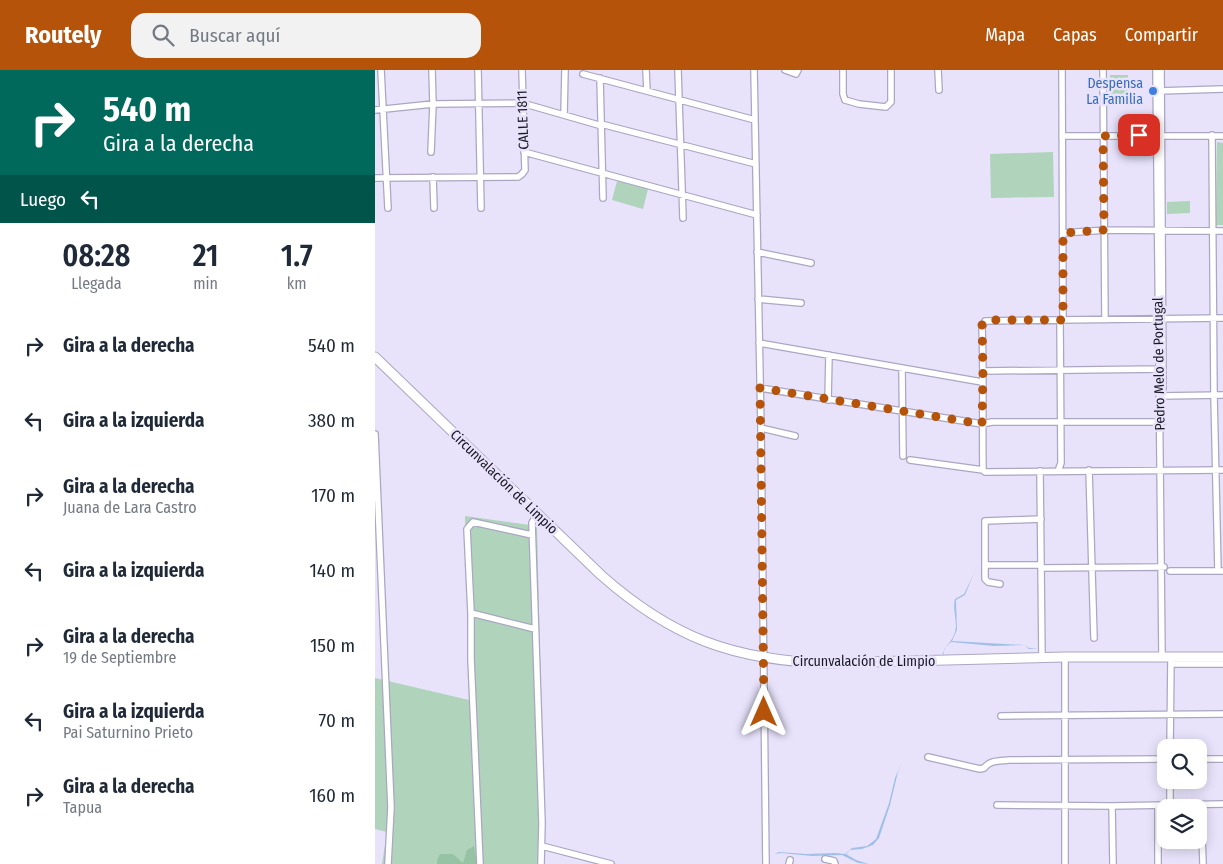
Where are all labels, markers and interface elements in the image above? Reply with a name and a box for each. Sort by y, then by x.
search box [131,13,481,58]
text: Routely [25,21,101,49]
icon: search [149,21,177,49]
text: Buscar aquí [189,24,280,47]
text: Mapa [985,24,1025,46]
text: Capas [1053,24,1097,46]
text: Compartir [1125,24,1198,46]
place label: Despensa La Familia [1086,75,1143,108]
marker: Despensa La Familia [1147,85,1159,97]
text: 540 m [103,88,191,130]
icon: right [20,90,85,155]
street label: CALLE 1811 [513,90,533,150]
pin [1118,114,1160,156]
icon: arrive [1125,121,1153,149]
text: Gira a la derecha [103,130,254,157]
icon: left [76,185,104,213]
text: Luego [20,188,66,211]
text: 08:28 [62,238,130,274]
text: 21 [193,238,218,274]
text: 1.7 [281,238,313,274]
text: Llegada [71,274,122,293]
text: min [193,274,218,293]
text: km [287,274,307,293]
street label: Pedro Melo de Portugal [1149,297,1169,431]
icon: right [20,332,48,360]
text: Gira a la derecha [63,334,195,357]
text: 540 m [308,334,355,357]
icon: left [20,407,48,435]
text: Gira a la izquierda [63,409,205,432]
text: 380 m [308,409,355,432]
street label: Circunvalación de Limpio [447,426,561,538]
text: Gira a la derecha [63,475,195,498]
icon: right [20,482,48,510]
text: 170 m [311,484,355,507]
text: Juana de Lara Castro [63,498,197,517]
icon: left [20,557,48,585]
text: Gira a la izquierda [63,559,205,582]
text: 140 m [309,559,355,582]
text: Gira a la derecha [63,625,195,648]
icon: right [20,632,48,660]
text: 150 m [310,634,355,657]
text: 19 de Septiembre [63,648,176,667]
street label: Circunvalación de Limpio [793,653,935,670]
position arrow [737,685,789,737]
text: Gira a la izquierda [63,700,205,723]
icon: left [20,707,48,735]
text: 70 m [319,709,355,732]
text: Pai Saturnino Prieto [63,723,193,742]
map controls [1157,739,1207,849]
button: search [1157,739,1207,789]
text: Gira a la derecha [63,775,195,798]
icon: right [20,782,48,810]
text: 160 m [309,784,355,807]
text: Tapua [63,798,102,817]
button: layers [1157,799,1207,849]

